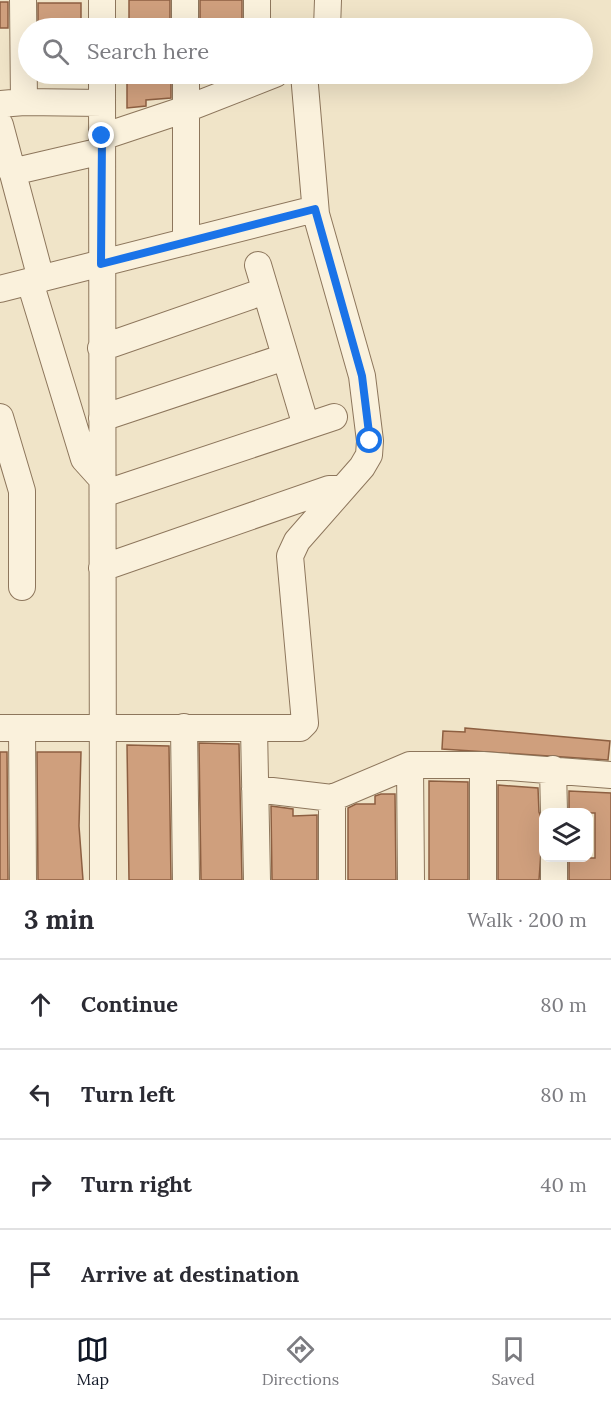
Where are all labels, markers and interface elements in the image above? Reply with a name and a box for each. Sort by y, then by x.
search box [18,18,593,84]
icon: search [39,35,72,68]
text: Search here [87,37,209,65]
route end [88,122,114,148]
route start [356,427,382,453]
map controls [539,808,593,862]
button: layers [539,808,593,862]
text: 3 min [24,903,94,936]
text: Walk · 200 m [467,907,587,932]
icon: ahead [24,988,57,1021]
text: Continue [81,990,178,1018]
text: 80 m [540,992,587,1017]
icon: left [24,1078,57,1111]
text: Turn left [81,1080,175,1108]
text: 80 m [540,1082,587,1107]
icon: right [24,1168,57,1201]
text: Turn right [81,1170,192,1198]
text: 40 m [541,1172,587,1197]
icon: arrive [24,1258,57,1291]
text: Arrive at destination [81,1260,299,1288]
tab: Map [76,1333,109,1389]
tab: Directions [262,1333,339,1389]
tab: Saved [491,1333,535,1389]

